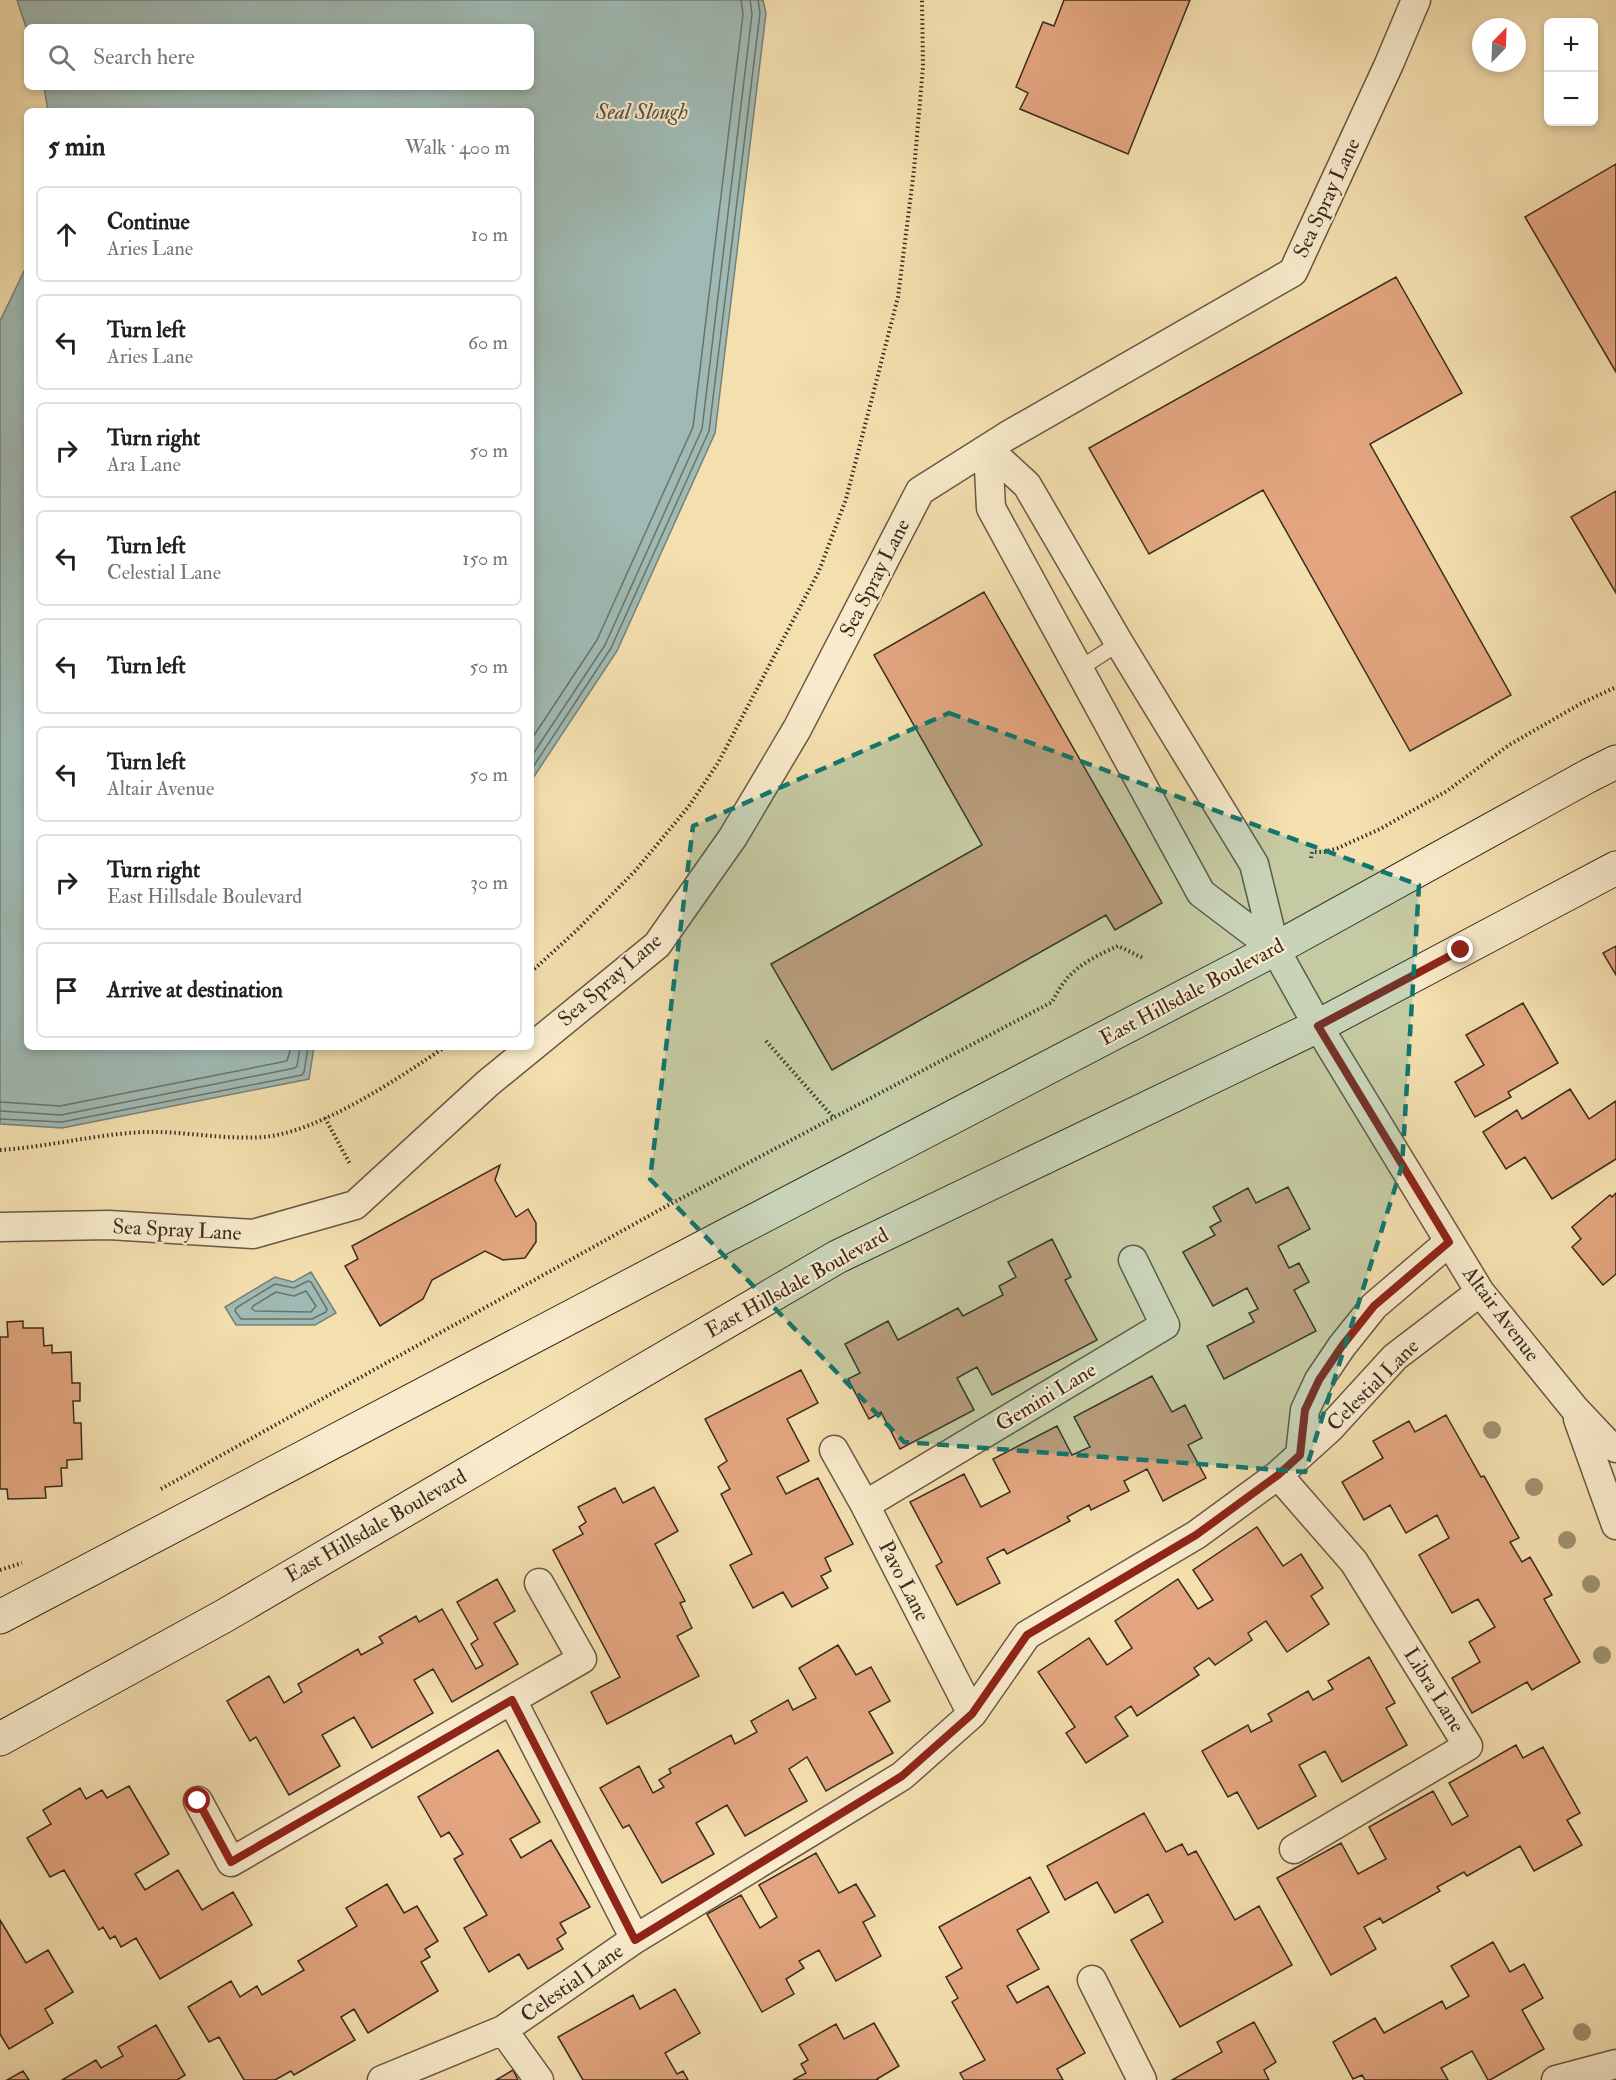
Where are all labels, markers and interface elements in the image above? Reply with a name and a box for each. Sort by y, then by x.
north arrow [1472,18,1526,72]
map controls [1544,18,1598,126]
button: + [1544,18,1598,72]
search box [24,24,534,90]
icon: search [45,41,78,74]
text: Search here [93,43,195,71]
button: − [1544,72,1598,126]
water label: Seal Slough [595,98,688,126]
text: 5 min [48,131,105,163]
street label: Sea Spray Lane [1287,134,1367,262]
text: Walk · 400 m [405,135,510,160]
text: Continue [107,208,190,236]
icon: ahead [50,218,83,251]
text: 10 m [471,222,508,247]
text: Aries Lane [107,236,193,261]
text: Turn left [107,316,186,344]
icon: left [50,326,83,359]
text: 60 m [468,330,508,355]
text: Aries Lane [107,344,193,369]
text: Turn right [107,424,200,452]
icon: right [50,434,83,467]
text: 50 m [469,438,508,463]
text: Ara Lane [107,452,181,477]
street label: Sea Spray Lane [834,514,916,642]
text: Turn left [107,532,186,560]
icon: left [50,542,83,575]
text: 150 m [462,546,508,571]
text: Celestial Lane [107,560,221,585]
icon: left [50,650,83,683]
text: Turn left [107,652,186,680]
text: 50 m [469,654,508,679]
text: Turn left [107,748,186,776]
icon: left [50,758,83,791]
text: 50 m [469,762,508,787]
text: Altair Avenue [107,776,214,801]
text: Turn right [107,856,200,884]
icon: right [50,866,83,899]
text: 30 m [470,870,508,895]
text: East Hillsdale Boulevard [107,884,302,909]
street label: Sea Spray Lane [552,927,668,1033]
street label: East Hillsdale Boulevard [1095,932,1289,1052]
route end [1447,936,1473,962]
icon: arrive [50,974,83,1007]
text: Arrive at destination [107,976,283,1004]
street label: Sea Spray Lane [112,1213,242,1247]
street label: East Hillsdale Boulevard [701,1221,894,1344]
street label: Altair Avenue [1456,1260,1546,1367]
street label: Celestial Lane [1321,1333,1425,1437]
street label: Gemini Lane [991,1356,1101,1438]
street label: East Hillsdale Boulevard [281,1463,472,1589]
street label: Pavo Lane [872,1536,936,1626]
street label: Libra Lane [1397,1642,1471,1738]
route start [184,1787,210,1813]
street label: Celestial Lane [515,1937,629,2028]

